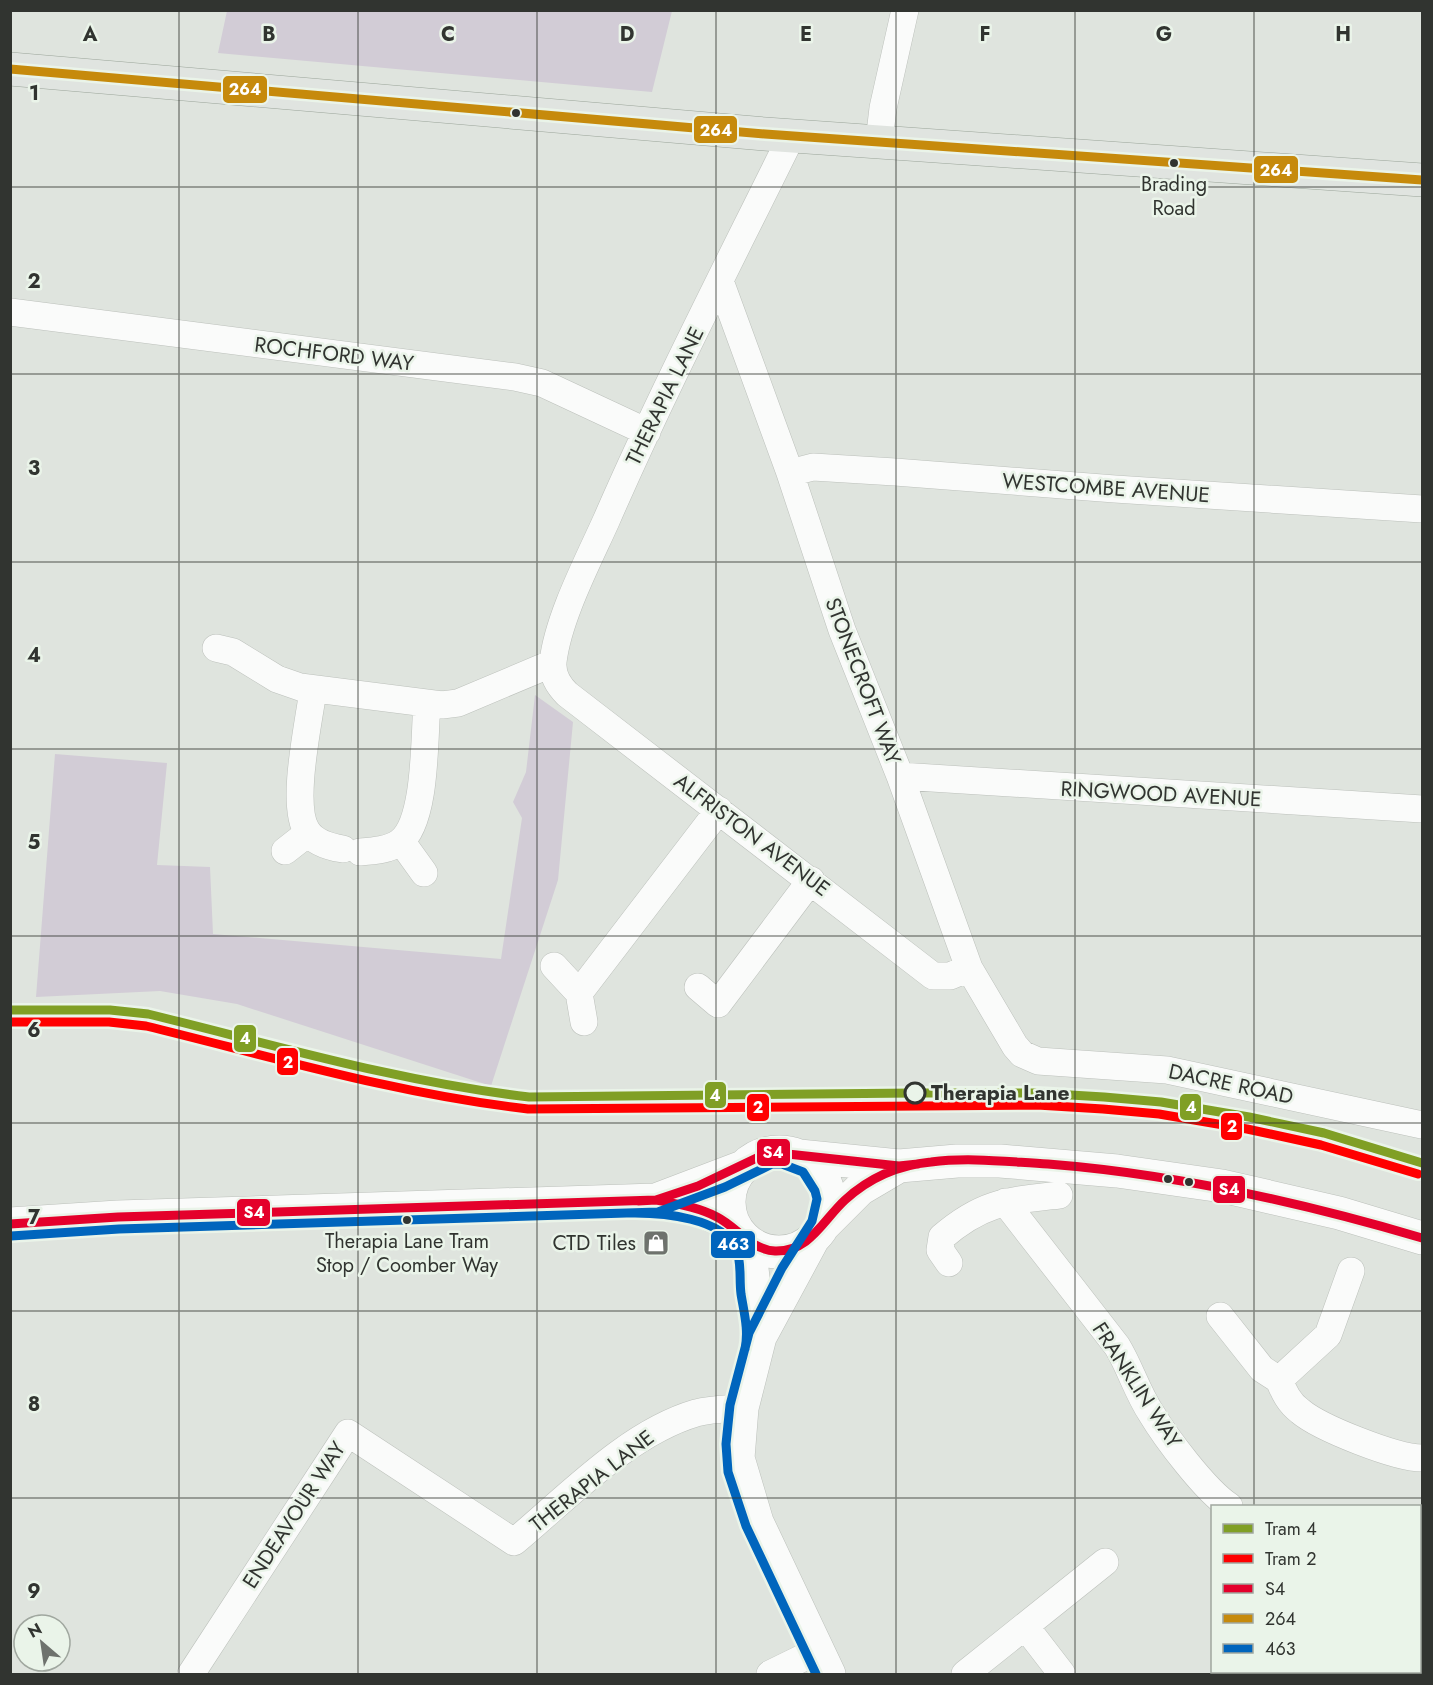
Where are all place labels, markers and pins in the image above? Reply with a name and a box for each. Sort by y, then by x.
unlabelled marker [510,107,522,119]
marker: Brading Road [1168,157,1180,169]
place label: Brading Road [1141,170,1207,223]
place label: Therapia Lane [931,1078,1070,1108]
marker: Therapia Lane [904,1082,926,1104]
unlabelled marker [1162,1173,1174,1185]
unlabelled marker [1183,1176,1195,1188]
marker: Therapia Lane Tram Stop / Coomber Way [401,1214,413,1226]
place label: Therapia Lane Tram Stop / Coomber Way [316,1227,498,1280]
place label: CTD Tiles [553,1228,636,1258]
shop icon: CTD Tiles [641,1228,671,1258]

